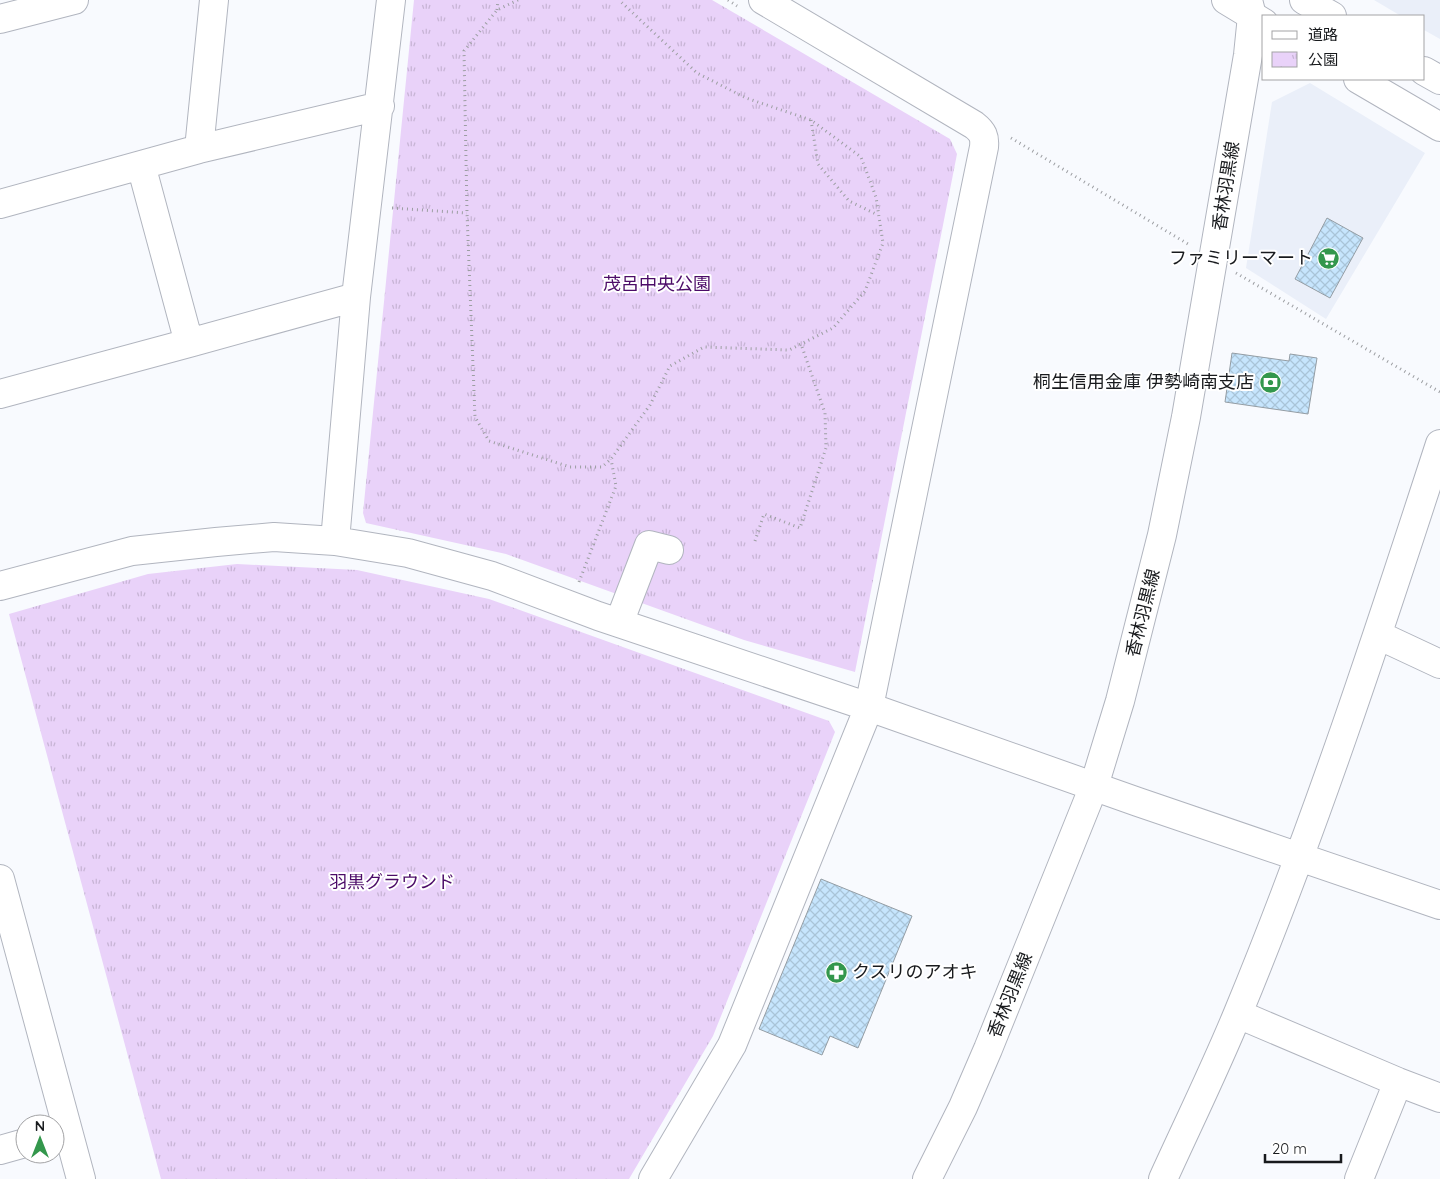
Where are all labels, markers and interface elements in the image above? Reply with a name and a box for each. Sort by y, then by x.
legend [1262,15,1425,80]
text: 道路 [1308,25,1338,44]
text: 公園 [1308,50,1338,69]
street label: 香林羽黒線 [1207,140,1244,232]
place label: ファミリーマート [1169,246,1313,269]
supermarket icon: ファミリーマート [1317,246,1341,270]
park label: 茂呂中央公園 [603,272,711,295]
place label: 桐生信用金庫 伊勢崎南支店 [1033,370,1254,393]
bank icon: 桐生信用金庫 伊勢崎南支店 [1258,370,1282,394]
street label: 香林羽黒線 [1120,566,1165,659]
park label: 羽黒グラウンド [329,870,455,893]
street label: 香林羽黒線 [982,949,1037,1041]
pharmacy icon: クスリのアオキ [824,960,848,984]
place label: クスリのアオキ [852,960,977,983]
north arrow [15,1114,65,1164]
text: N [35,1117,45,1135]
scale bar [1265,1132,1341,1164]
text: 20 m [1272,1139,1307,1158]

